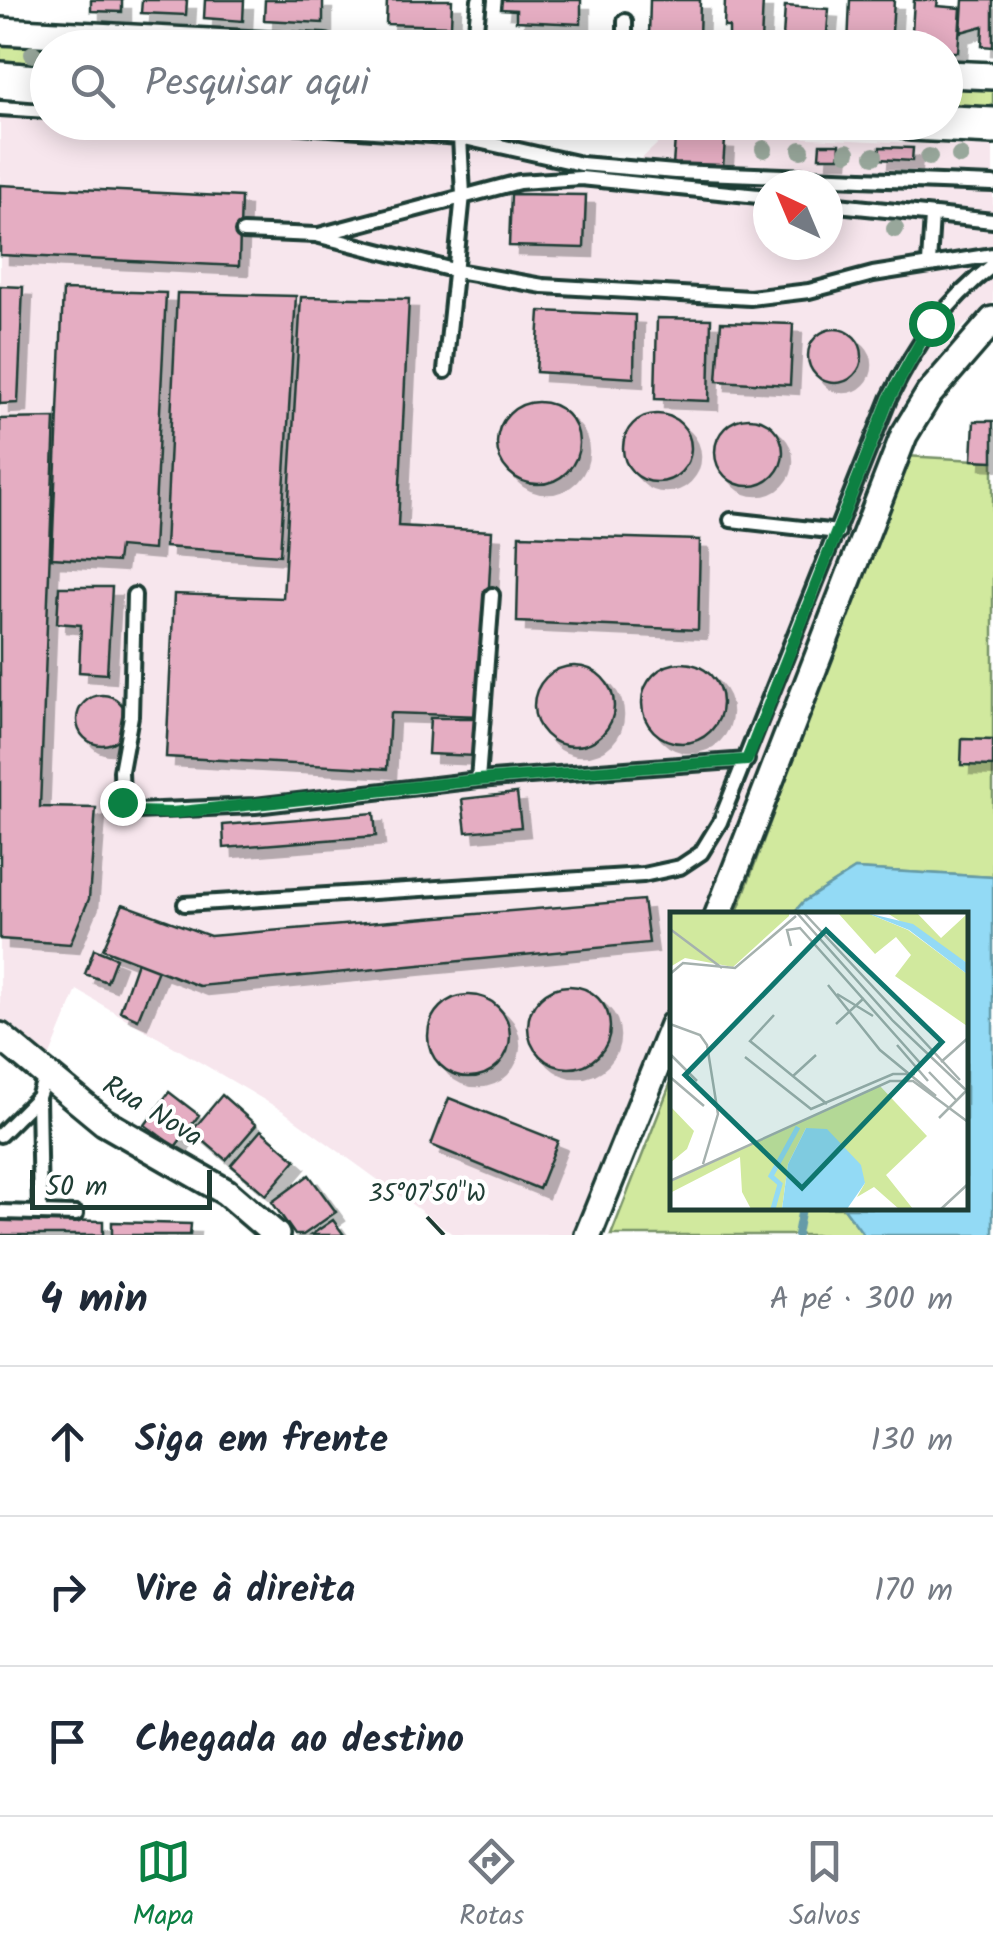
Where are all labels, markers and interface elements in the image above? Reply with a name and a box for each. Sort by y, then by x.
search box [30,30,963,140]
text: Pesquisar aqui [145,55,369,115]
icon: search [65,58,120,113]
north arrow [753,170,843,260]
route start [909,301,955,347]
route end [100,780,146,826]
inset map [670,912,968,1210]
street label: Rua Nova [93,1064,211,1160]
scale bar [30,1165,212,1210]
text: 50 m [45,1165,108,1210]
text: 35°07'50"W [368,1174,486,1214]
text: 4 min [40,1267,148,1334]
text: A pé · 300 m [770,1275,953,1326]
text: Siga em frente [135,1411,388,1471]
icon: ahead [40,1414,95,1469]
text: 130 m [870,1416,953,1467]
text: Vire à direita [135,1561,355,1621]
icon: right [40,1564,95,1619]
text: 170 m [874,1566,953,1617]
text: Chegada ao destino [135,1711,464,1771]
icon: arrive [40,1714,95,1769]
tab: Mapa [133,1834,194,1939]
tab: Rotas [459,1834,524,1939]
tab: Salvos [789,1834,860,1939]

